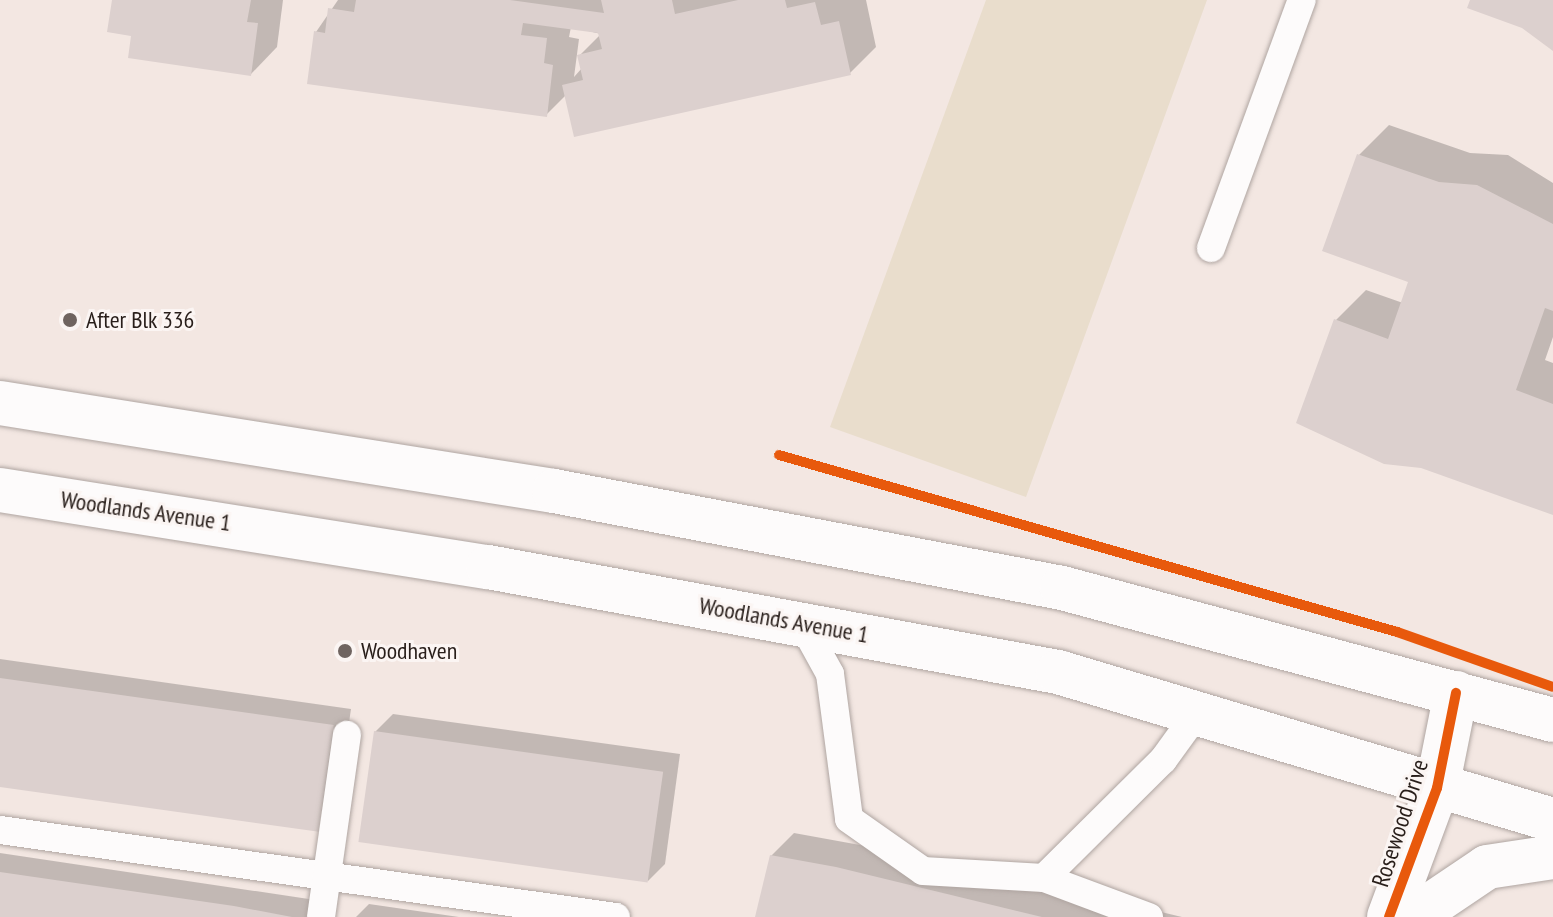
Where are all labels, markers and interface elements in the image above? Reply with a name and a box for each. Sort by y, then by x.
place label: After Blk 336 [86,306,195,334]
marker: After Blk 336 [61,311,79,329]
street label: Woodlands Avenue 1 [59,485,233,537]
street label: Woodlands Avenue 1 [697,591,871,649]
place label: Woodhaven [361,637,457,665]
marker: Woodhaven [336,642,354,660]
street label: Rosewood Drive [1366,756,1434,890]

